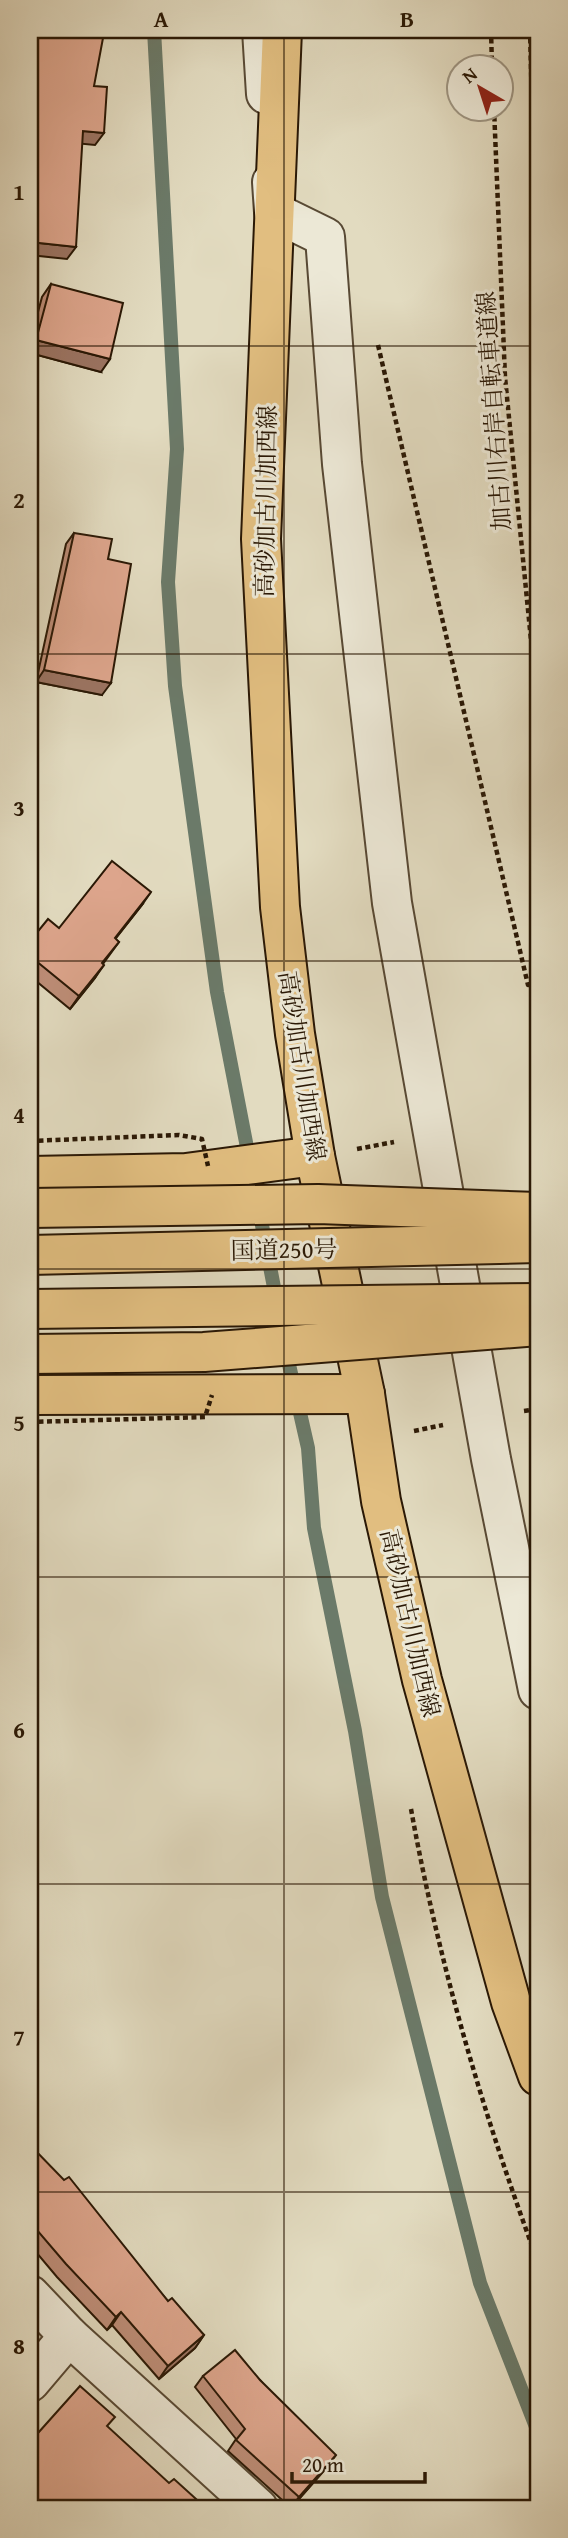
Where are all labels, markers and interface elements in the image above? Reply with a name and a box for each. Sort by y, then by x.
text: A [154,2,169,35]
text: B [400,2,414,35]
north arrow [446,52,516,122]
text: N [456,60,483,90]
text: 1 [13,175,25,208]
street label: 加古川右岸自転車道線 [468,290,519,532]
street label: 高砂加古川加西線 [246,405,285,597]
text: 2 [13,483,25,516]
text: 3 [13,791,25,824]
street label: 高砂加古川加西線 [270,968,335,1163]
text: 4 [13,1098,25,1131]
street label: 国道250号 [230,1231,338,1268]
text: 5 [13,1406,25,1439]
street label: 高砂加古川加西線 [372,1525,449,1720]
text: 6 [13,1713,25,1746]
text: 7 [13,2021,25,2054]
text: 8 [13,2329,25,2362]
scale bar [292,2440,424,2484]
text: 20 m [302,2449,344,2480]

